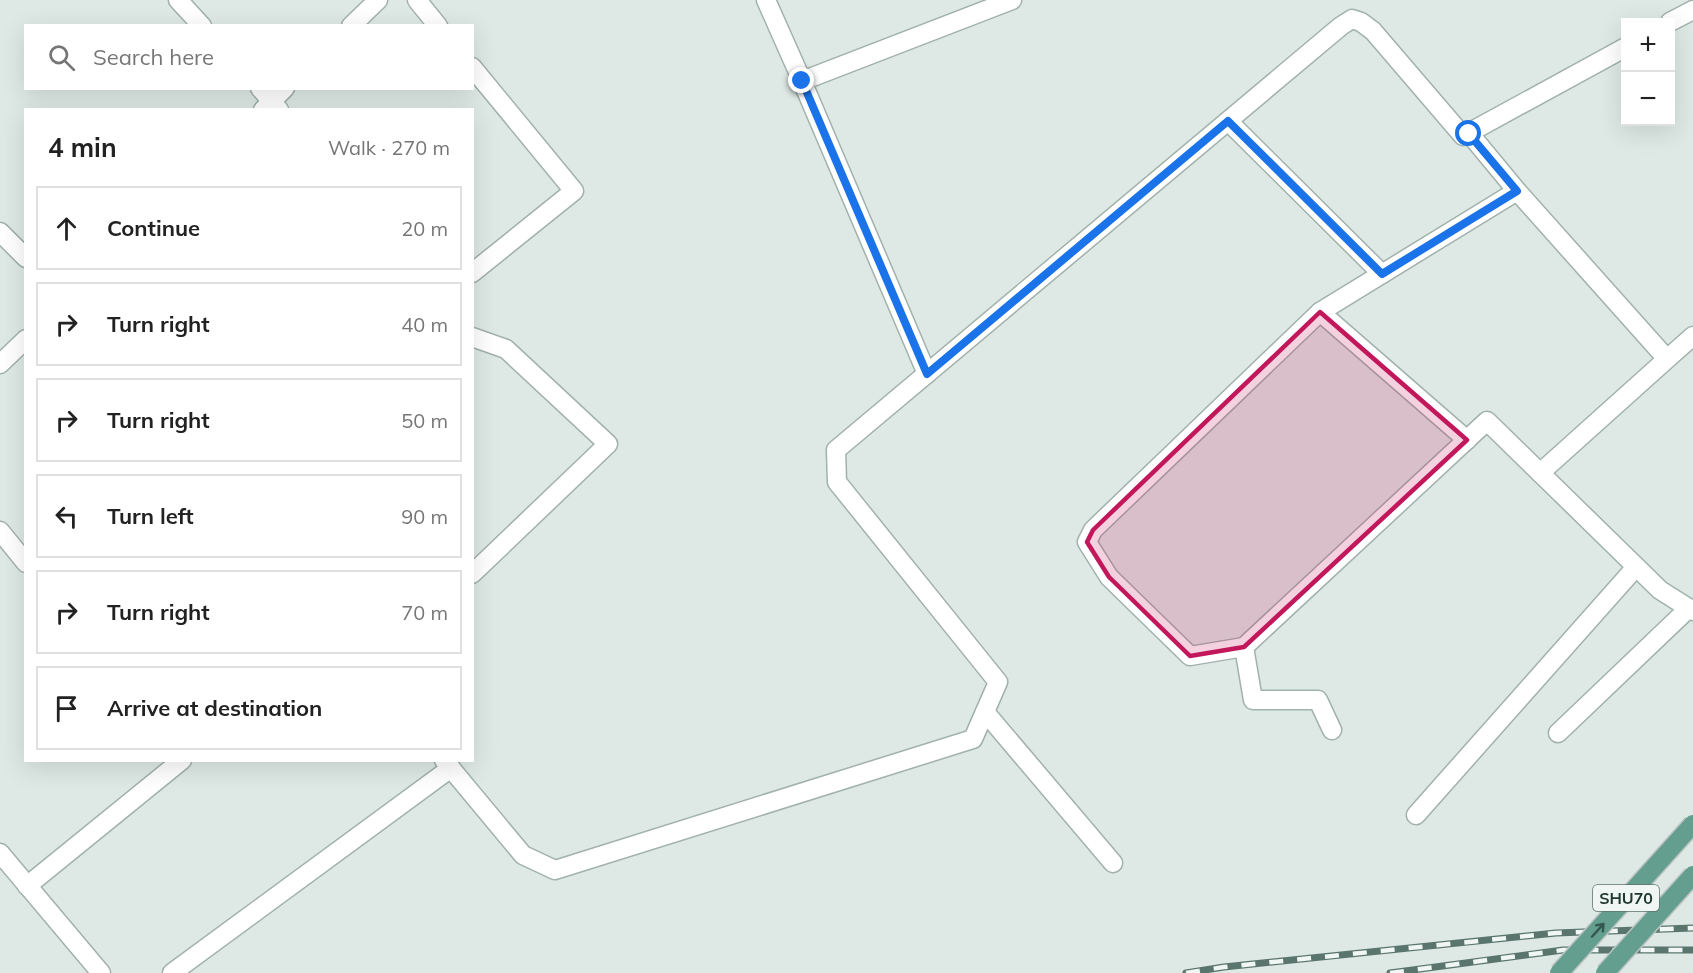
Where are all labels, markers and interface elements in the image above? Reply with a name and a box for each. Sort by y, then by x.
map controls [1621,18,1675,126]
button: + [1621,18,1675,72]
search box [24,24,474,90]
icon: search [45,41,78,74]
text: Search here [93,43,214,71]
route end [788,67,814,93]
button: − [1621,72,1675,126]
route start [1455,120,1481,146]
text: 4 min [48,131,117,164]
text: Walk · 270 m [328,135,450,160]
icon: ahead [50,212,83,245]
text: Continue [107,214,200,242]
text: 20 m [401,216,448,241]
icon: right [50,308,83,341]
text: Turn right [107,310,210,338]
text: 40 m [401,312,448,337]
icon: right [50,404,83,437]
text: Turn right [107,406,210,434]
text: 50 m [401,408,448,433]
icon: left [50,500,83,533]
text: Turn left [107,502,194,530]
text: 90 m [401,504,448,529]
icon: right [50,596,83,629]
text: Turn right [107,598,210,626]
text: 70 m [401,600,448,625]
icon: arrive [50,692,83,725]
text: Arrive at destination [107,694,322,722]
road number: SHU70 [1593,885,1659,911]
one-way arrow [1591,922,1605,937]

